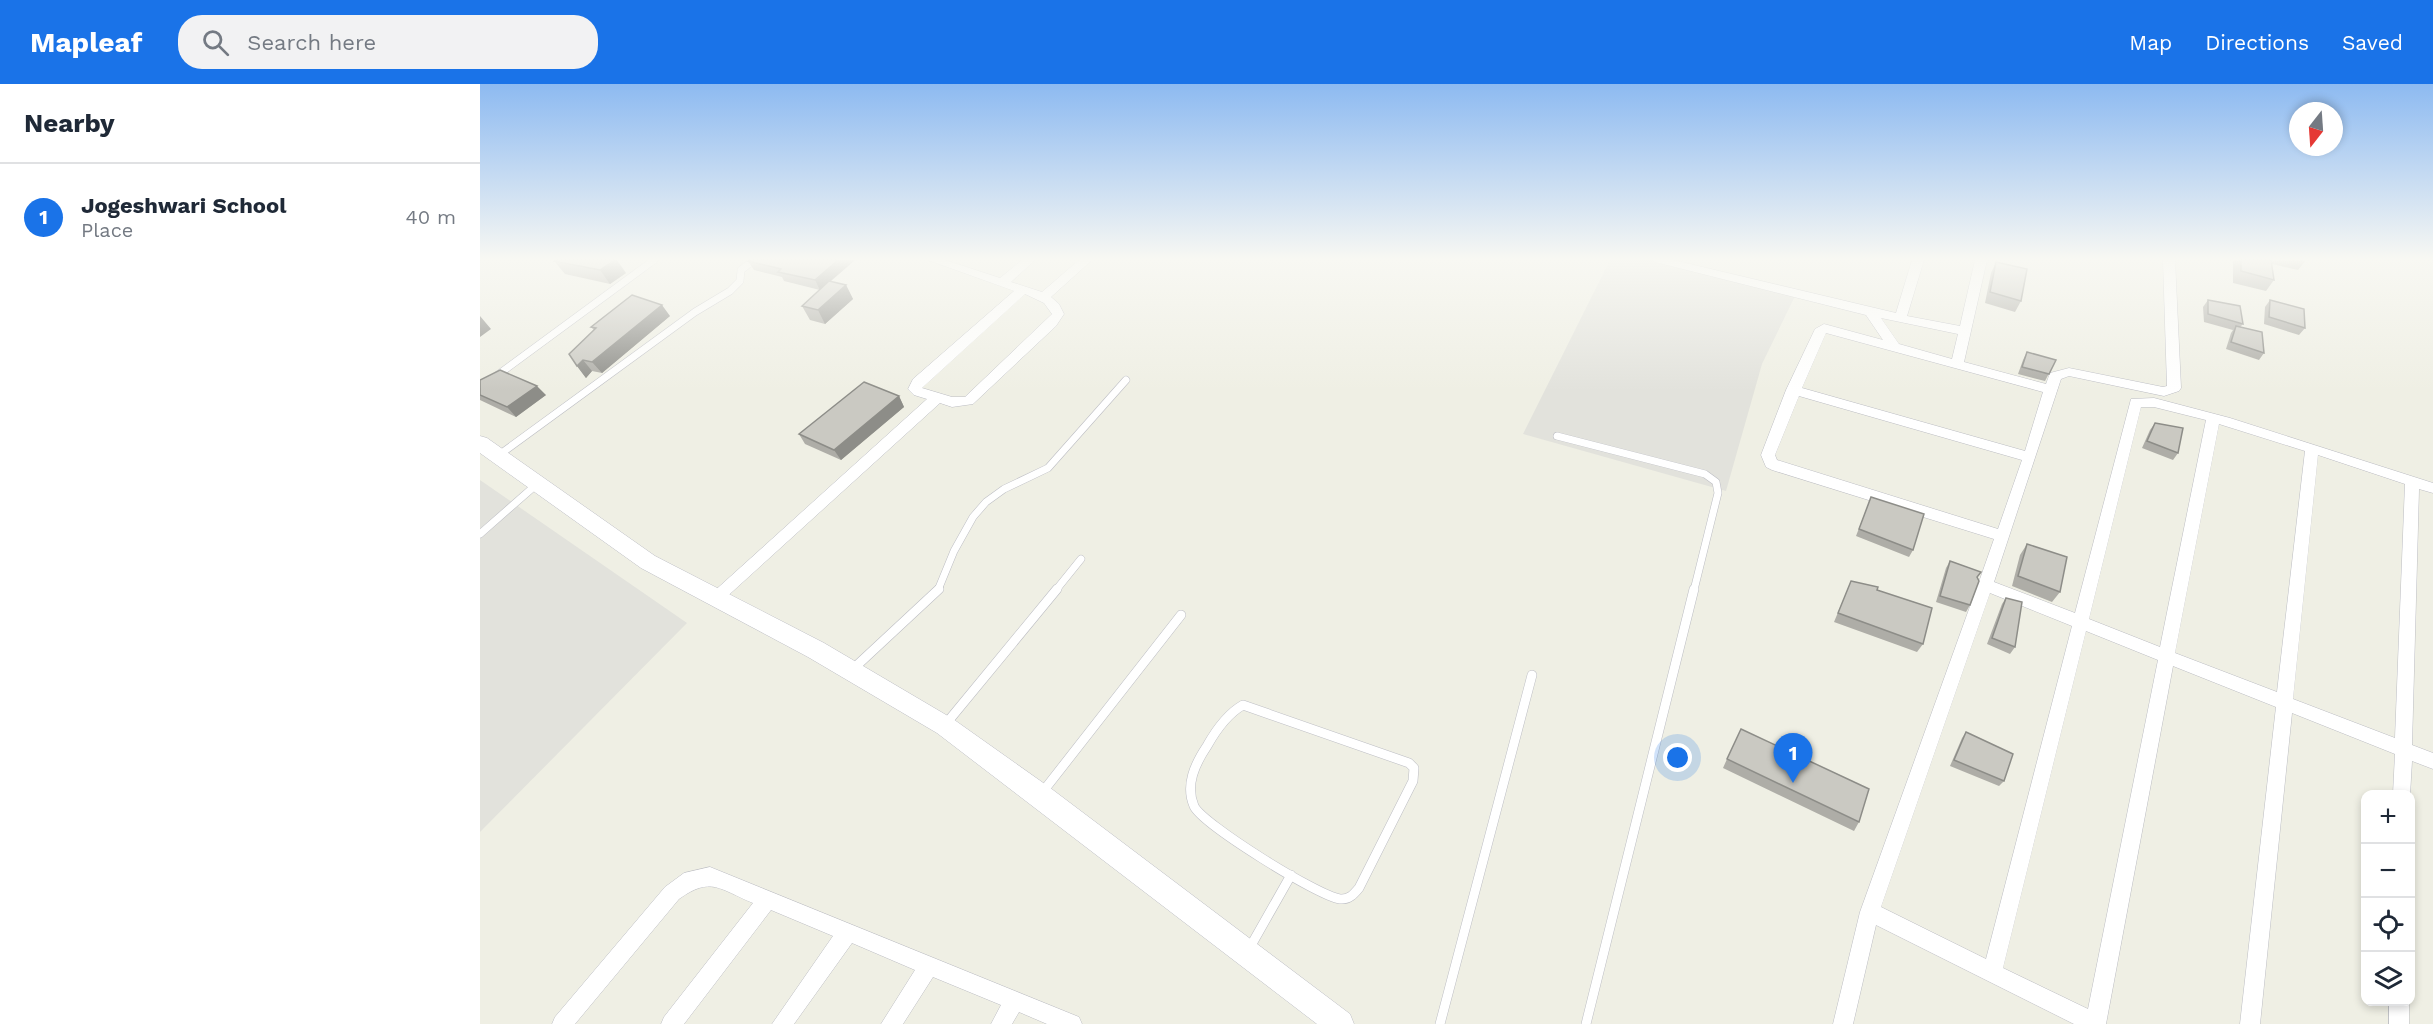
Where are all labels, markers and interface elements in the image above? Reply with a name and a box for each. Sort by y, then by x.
search box [178,15,598,69]
text: Mapleaf [30,26,142,59]
icon: search [199,26,232,59]
text: Search here [247,30,376,55]
text: Map [2129,30,2172,55]
text: Directions [2205,30,2309,55]
text: Saved [2342,30,2403,55]
north arrow [2289,102,2343,156]
text: Nearby [24,108,115,138]
text: Jogeshwari School [81,193,286,218]
text: 1 [39,205,48,229]
text: 40 m [405,205,456,229]
text: Place [81,218,133,242]
pin: 1 [1774,734,1812,783]
your location [1663,743,1692,772]
map controls [2361,790,2415,1006]
button: + [2361,790,2415,844]
button: − [2361,844,2415,898]
button: locate [2361,898,2415,952]
button: layers [2361,952,2415,1006]

